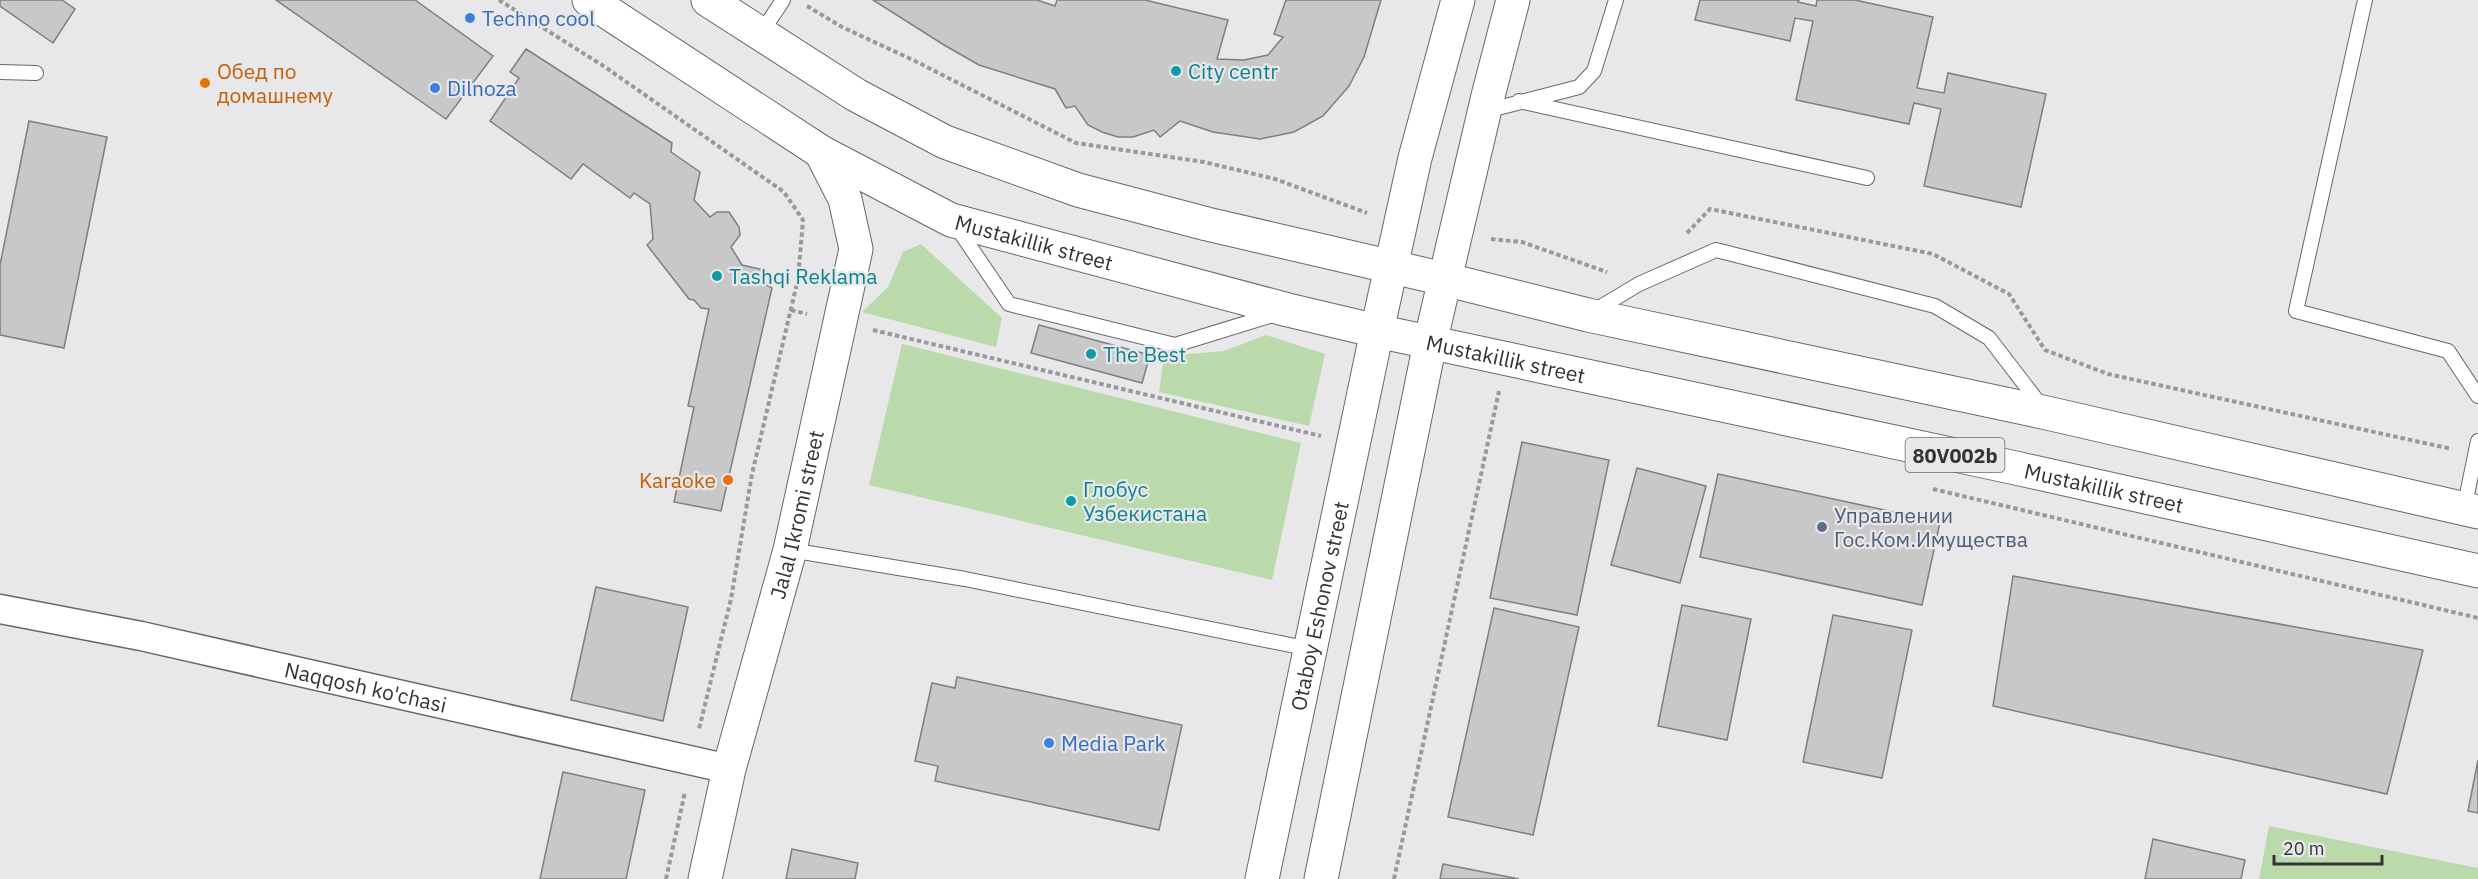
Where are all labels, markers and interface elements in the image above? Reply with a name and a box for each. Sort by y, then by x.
place label: Techno cool [482,4,595,32]
marker: Techno cool [463,11,477,25]
place label: Обед по домашнему [217,57,333,109]
place label: City centr [1188,57,1278,85]
marker: City centr [1169,64,1183,78]
place label: Dilnoza [447,74,517,102]
marker: Обед по домашнему [198,76,212,90]
marker: Dilnoza [428,81,442,95]
street label: Mustakillik street [952,208,1116,277]
place label: Tashqi Reklama [729,262,878,290]
marker: Tashqi Reklama [710,269,724,283]
street label: Mustakillik street [1424,328,1588,389]
place label: The Best [1103,340,1186,368]
marker: The Best [1084,347,1098,361]
street label: Jalal Ikromi street [763,428,830,602]
road number: 80V002b [1906,438,2004,472]
street label: Mustakillik street [2022,456,2186,519]
place label: Karaoke [639,466,716,494]
marker: Karaoke [721,473,735,487]
place label: Глобус Узбекистана [1083,475,1207,527]
marker: Глобус Узбекистана [1064,494,1078,508]
street label: Otaboy Eshonov street [1284,499,1355,713]
place label: Управлении Гос.Ком.Имущества [1834,501,2028,553]
marker: Управлении Гос.Ком.Имущества [1815,520,1829,534]
street label: Naqqosh ko'chasi [282,655,449,719]
place label: Media Park [1061,729,1166,757]
marker: Media Park [1042,736,1056,750]
scale bar [2274,828,2382,866]
text: 20 m [2283,837,2325,860]

